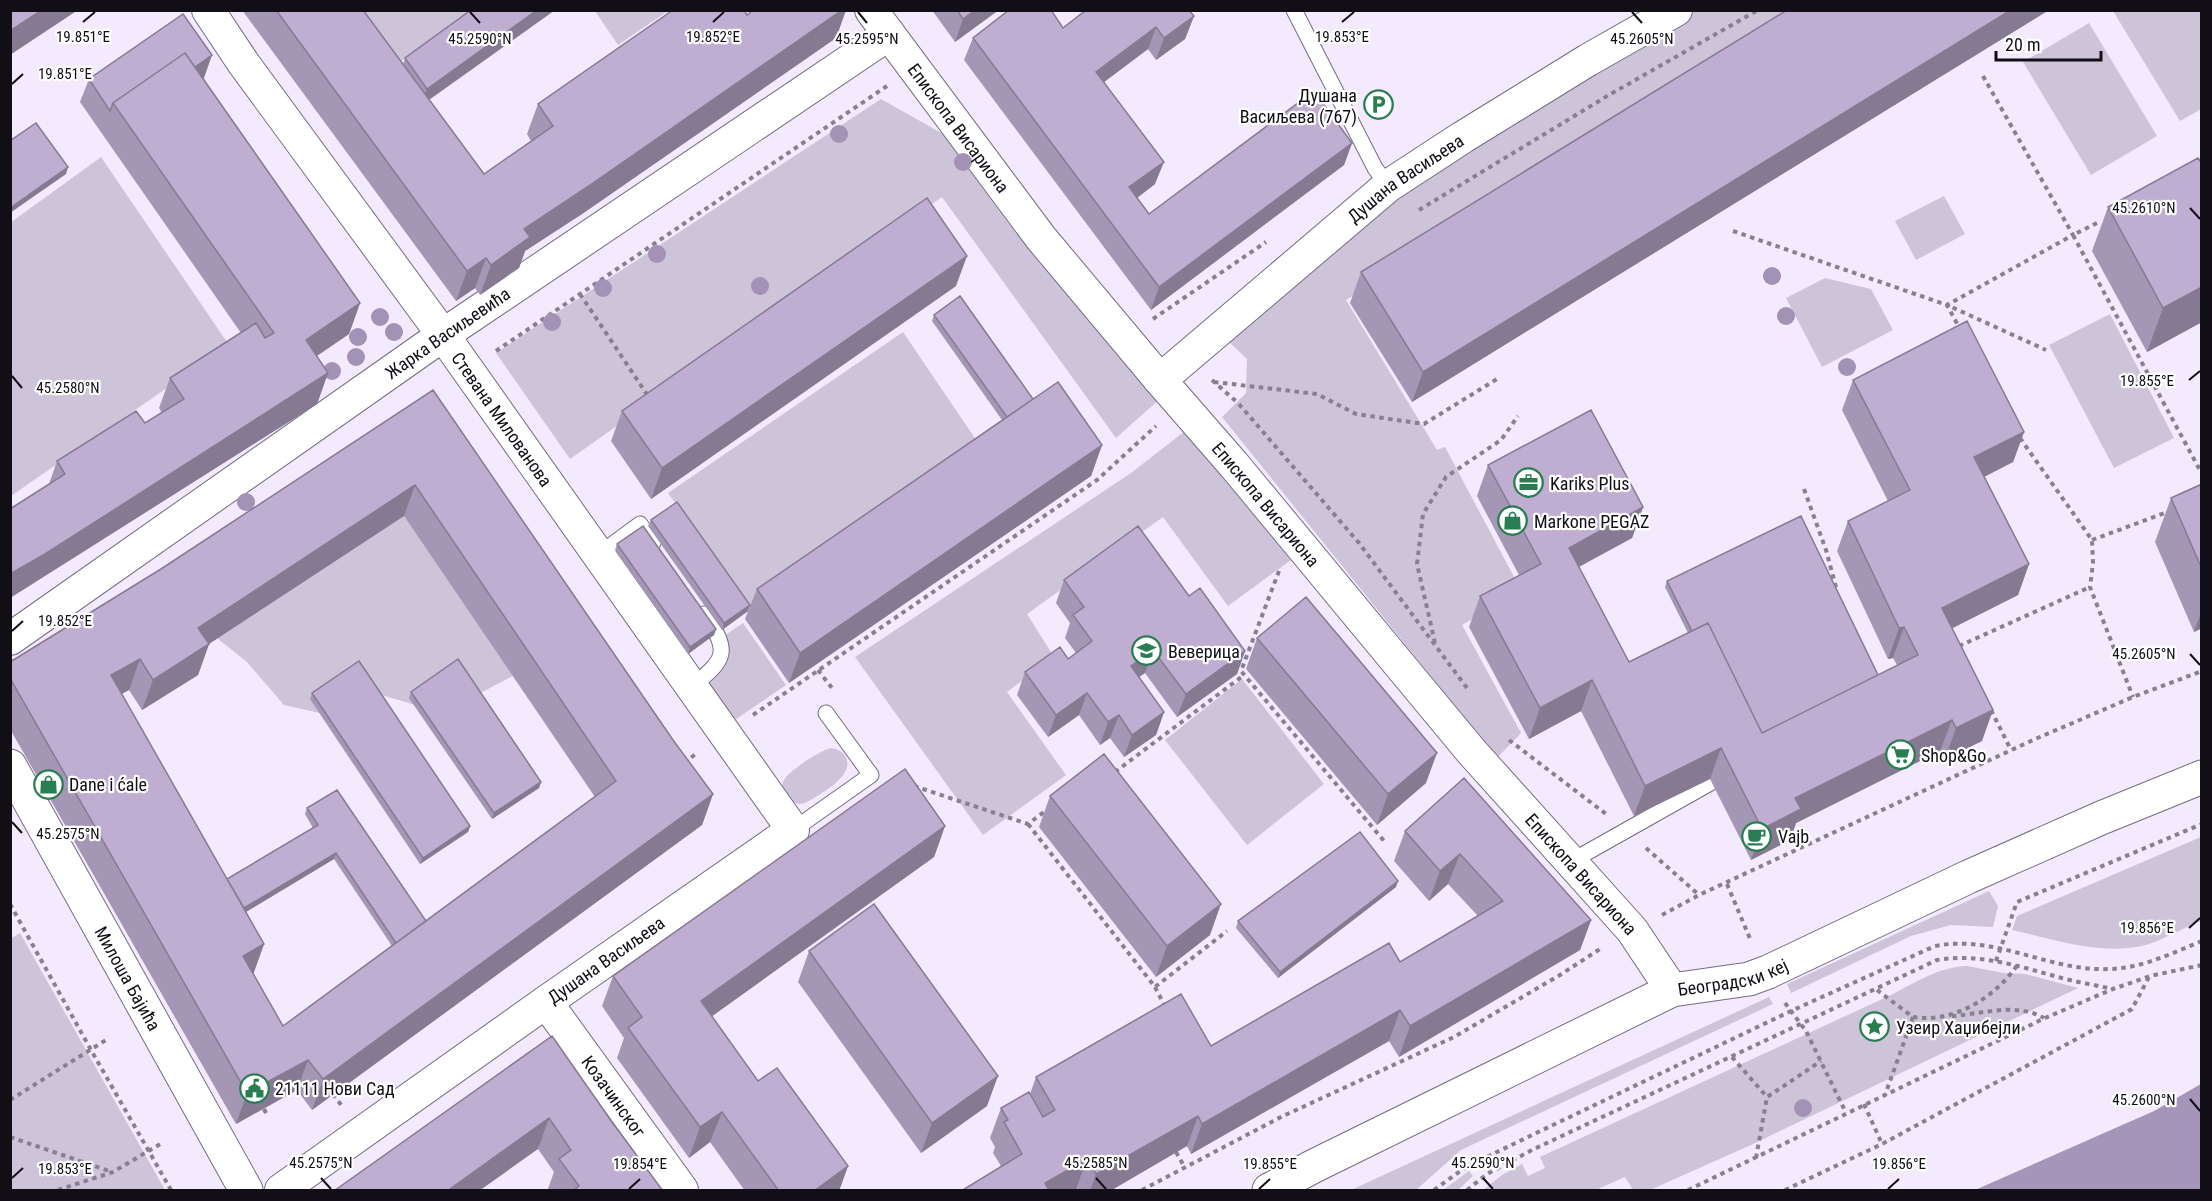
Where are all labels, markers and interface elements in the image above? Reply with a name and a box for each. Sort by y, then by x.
scale bar [1996,24,2101,62]
text: 19.851°E [56,28,110,46]
text: 19.852°E [686,28,740,46]
text: 19.853°E [1315,28,1369,46]
text: 45.2590°N [448,30,512,48]
text: 45.2595°N [835,30,899,48]
text: 45.2605°N [1610,30,1674,48]
text: 20 m [2005,34,2040,55]
street label: Епископа Висариона [904,59,1014,197]
text: 19.851°E [38,65,92,83]
place label: Душана Васиљева (767) [1240,85,1357,128]
parking icon: Душана Васиљева (767) [1362,89,1394,121]
street label: Душана Васиљева [1343,129,1467,227]
text: 45.2610°N [2112,199,2176,217]
street label: Жарка Васиљевића [381,283,514,383]
street label: Стевана Милованова [448,348,557,490]
text: 19.855°E [2120,372,2174,390]
text: 45.2580°N [36,379,100,397]
street label: Епископа Висариона [1208,437,1324,571]
office icon: Kariks Plus [1513,467,1545,499]
place label: Kariks Plus [1550,473,1630,494]
shop icon: Markone PEGAZ [1497,505,1529,537]
place label: Markone PEGAZ [1534,511,1650,532]
text: 19.852°E [38,612,92,630]
school or university icon: Веверица [1131,635,1163,667]
place label: Веверица [1168,641,1240,662]
text: 45.2605°N [2112,645,2176,663]
supermarket icon: Shop&Go [1884,739,1916,771]
place label: Shop&Go [1921,745,1986,766]
shop icon: Dane i ćale [32,768,64,800]
place label: Dane i ćale [69,774,147,795]
street label: Епископа Висариона [1522,809,1641,939]
cafe icon: Vajb [1741,820,1773,852]
text: 45.2575°N [36,825,100,843]
place label: Vajb [1778,826,1809,847]
street label: Душана Васиљева [544,912,668,1008]
text: 19.856°E [2120,919,2174,937]
street label: Милоша Бајића [91,923,166,1034]
street label: Београдски кеј [1676,954,1791,1000]
place icon: Узеир Хаџибејли [1859,1011,1891,1043]
place label: Узеир Хаџибејли [1896,1017,2021,1038]
street label: Козачинског [578,1051,651,1141]
public building icon: 21111 Нови Сад [238,1072,270,1104]
place label: 21111 Нови Сад [275,1078,395,1099]
text: 45.2600°N [2112,1091,2176,1109]
text: 45.2575°N [289,1154,353,1172]
text: 45.2585°N [1064,1154,1128,1172]
text: 45.2590°N [1451,1154,1515,1172]
text: 19.854°E [613,1155,667,1173]
text: 19.855°E [1243,1155,1297,1173]
text: 19.856°E [1872,1155,1926,1173]
text: 19.853°E [38,1160,92,1178]

